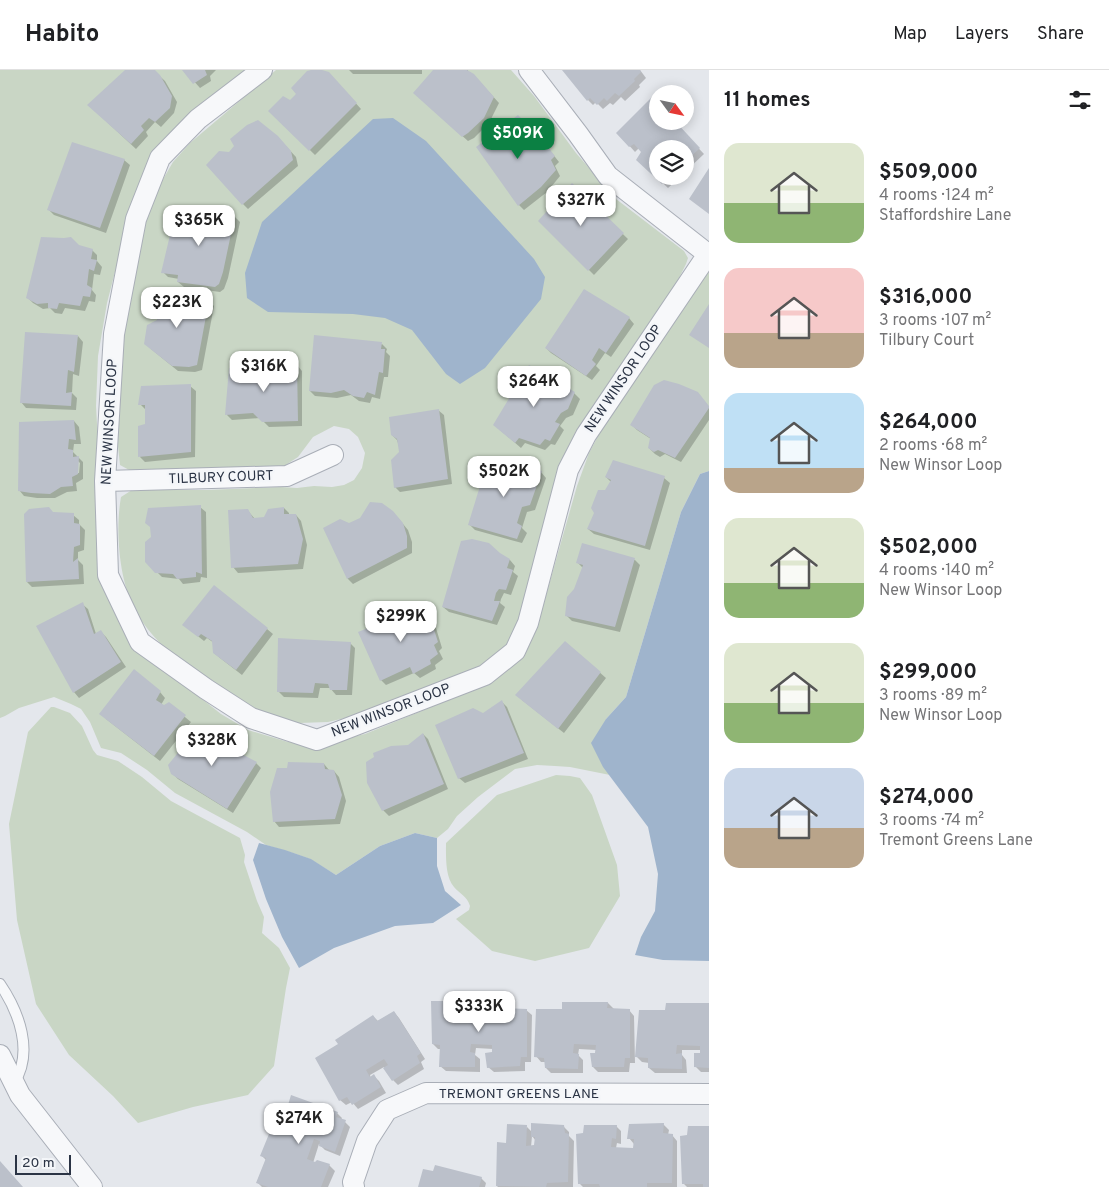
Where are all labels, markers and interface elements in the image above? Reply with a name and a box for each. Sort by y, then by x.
text: Habito [25,20,99,50]
text: Map [893,23,927,46]
text: Layers [955,23,1009,46]
text: Share [1037,23,1084,46]
north arrow [649,85,694,130]
map controls [649,85,694,185]
icon: filters [1066,86,1094,114]
text: 11 homes [724,87,811,114]
pin: $509K [483,118,553,160]
text: $509K [492,124,544,144]
button: layers [649,140,694,185]
text: $509,000 [879,159,978,186]
icon: home [764,163,824,223]
pin: $327K [546,184,616,227]
text: 4 rooms · 124 m² [879,186,994,206]
text: $327K [557,191,605,211]
pin: $365K [164,204,234,247]
text: Staffordshire Lane [879,206,1011,226]
text: $365K [174,211,224,231]
text: $316,000 [879,284,972,311]
pin: $223K [142,286,212,329]
icon: home [764,288,824,348]
text: $223K [152,293,202,313]
text: 3 rooms · 107 m² [879,311,991,331]
street label: NEW WINSOR LOOP [582,322,666,436]
text: Tilbury Court [879,331,974,351]
pin: $316K [229,350,299,393]
text: $316K [241,357,287,377]
street label: NEW WINSOR LOOP [98,358,122,485]
pin: $264K [499,366,569,408]
text: $264K [509,372,559,392]
text: $264,000 [879,409,978,436]
icon: home [764,413,824,473]
text: 2 rooms · 68 m² [879,436,987,456]
pin: $502K [469,456,539,498]
text: New Winsor Loop [879,456,1002,476]
text: $502K [478,462,530,482]
street label: TILBURY COURT [168,468,274,488]
text: $502,000 [879,534,978,561]
icon: home [764,538,824,598]
text: 4 rooms · 140 m² [879,561,994,581]
text: New Winsor Loop [879,581,1002,601]
pin: $299K [366,600,436,643]
text: $299K [376,607,426,627]
text: $299,000 [879,659,977,686]
icon: home [764,663,824,723]
street label: NEW WINSOR LOOP [329,680,453,742]
text: 3 rooms · 89 m² [879,686,987,706]
text: New Winsor Loop [879,706,1002,726]
pin: $328K [177,724,247,767]
text: $328K [187,731,237,751]
text: $274,000 [879,784,974,811]
icon: home [764,788,824,848]
text: 3 rooms · 74 m² [879,811,984,831]
text: Tremont Greens Lane [879,831,1033,851]
pin: $333K [444,990,514,1033]
text: $333K [454,997,504,1017]
street label: TREMONT GREENS LANE [439,1086,599,1103]
pin: $274K [264,1102,334,1145]
text: $274K [275,1109,323,1129]
scale bar [15,1152,71,1175]
text: 20 m [22,1155,55,1172]

